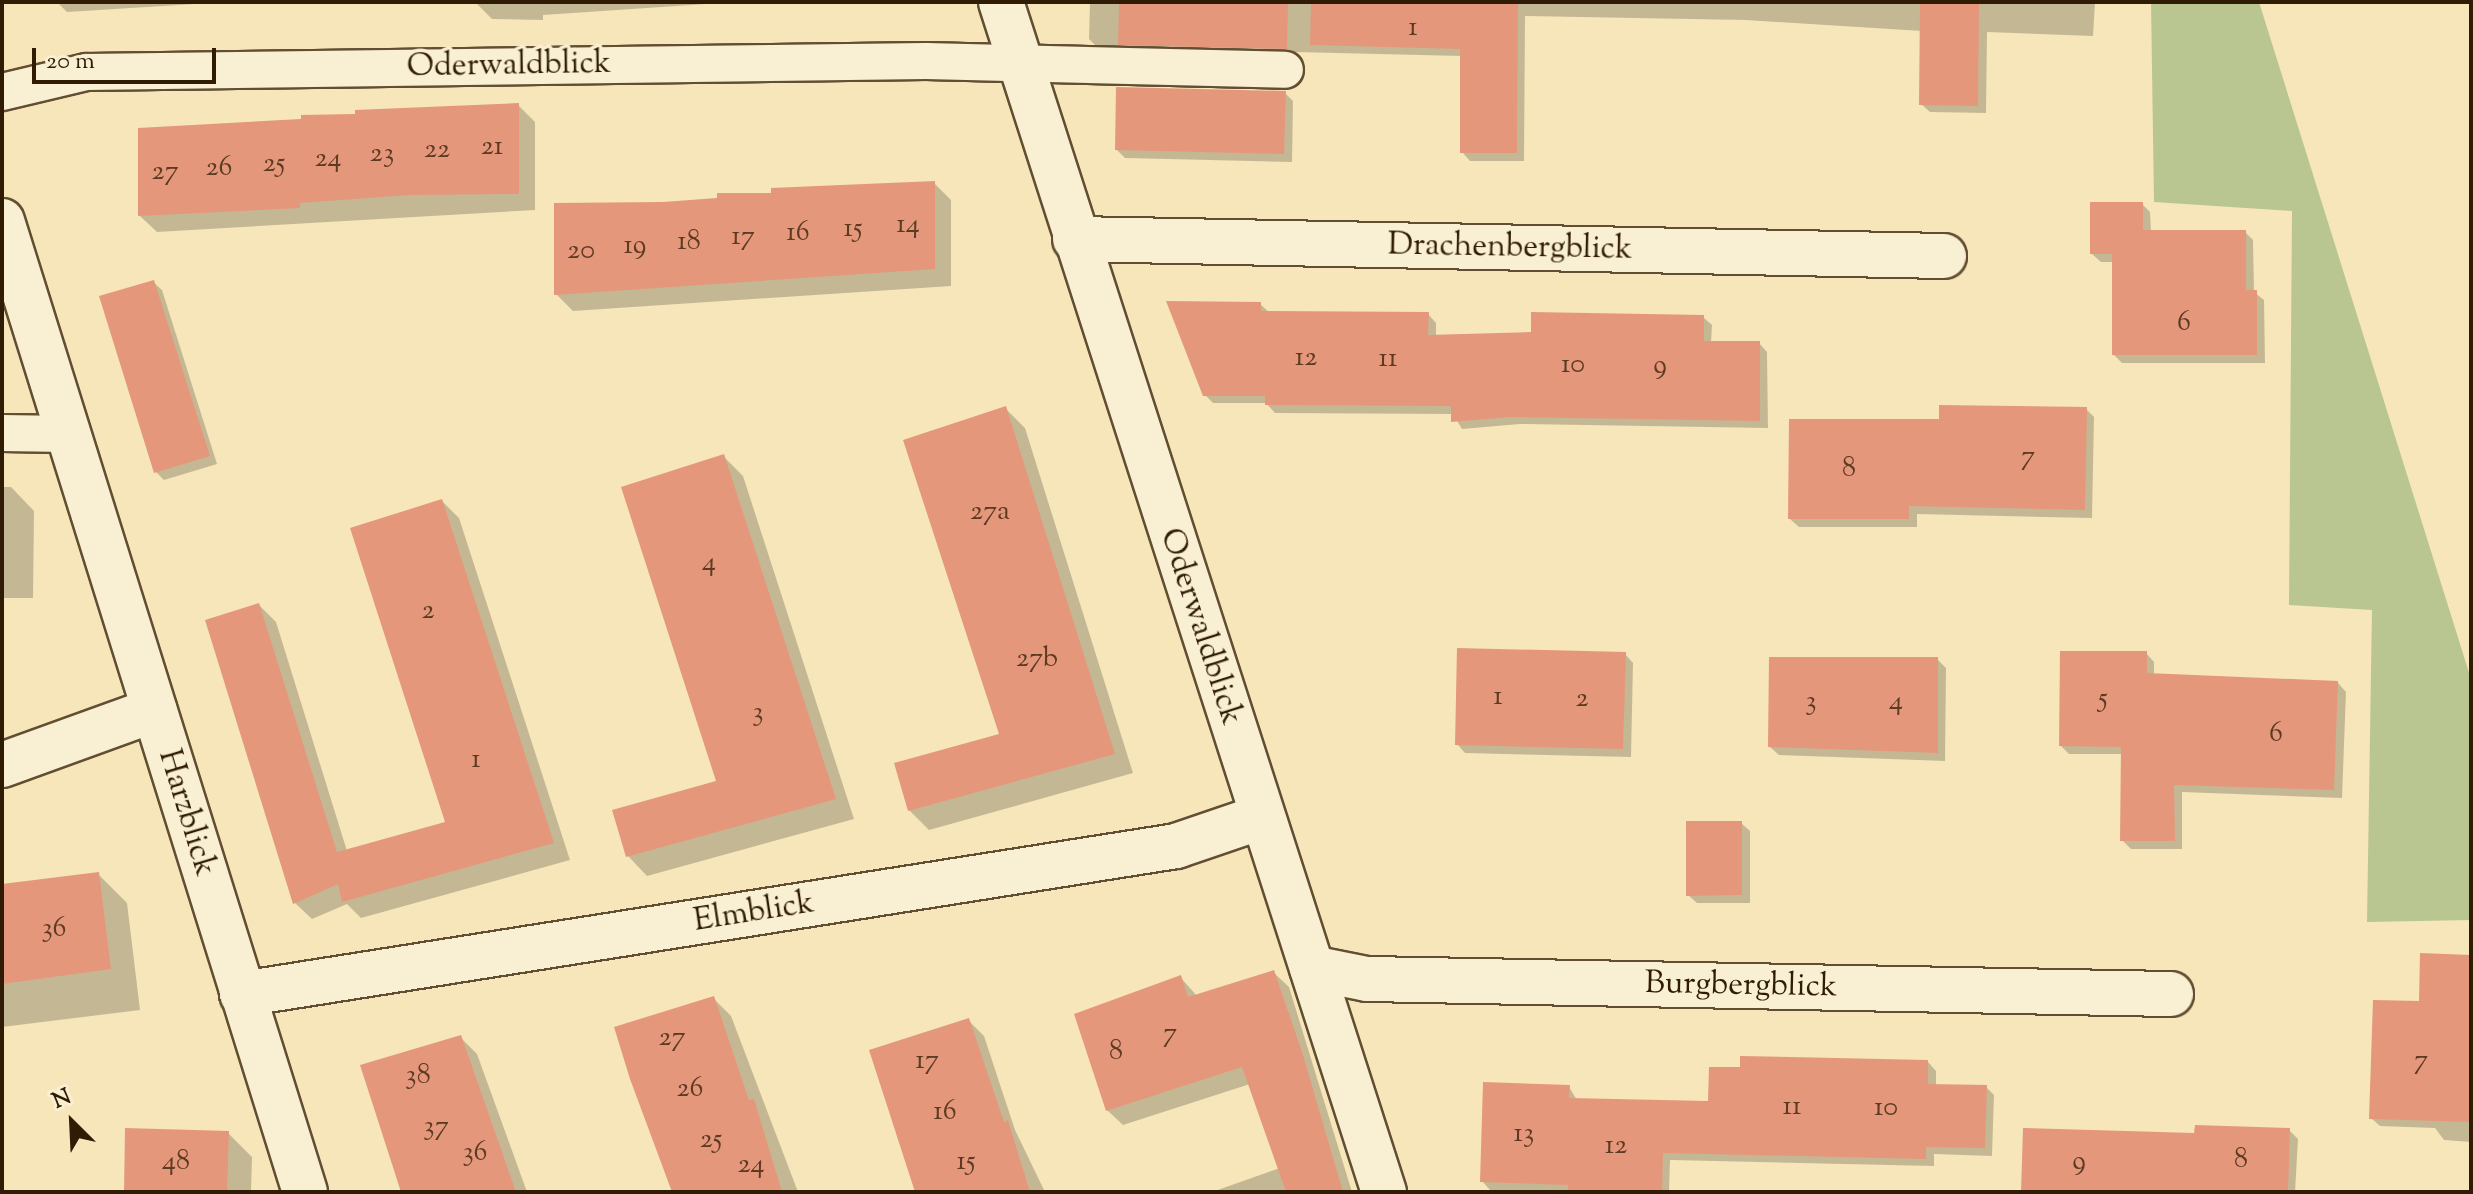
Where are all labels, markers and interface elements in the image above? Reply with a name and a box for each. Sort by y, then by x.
house number: 1 [1408,11,1418,45]
scale bar [36,32,220,82]
text: 20 m [46,45,95,79]
street label: Oderwaldblick [406,45,612,87]
house number: 21 [481,130,503,164]
house number: 22 [424,133,450,167]
house number: 23 [370,137,394,171]
house number: 24 [314,142,342,176]
house number: 25 [263,147,285,181]
house number: 26 [205,151,233,185]
house number: 27 [151,155,179,189]
house number: 14 [896,208,920,242]
house number: 15 [843,212,863,246]
house number: 16 [786,216,810,250]
house number: 17 [731,220,755,254]
house number: 18 [677,225,701,259]
street label: Drachenbergblick [1387,227,1633,269]
house number: 19 [624,229,646,263]
house number: 20 [567,234,595,268]
house number: 6 [2177,306,2191,340]
house number: 12 [1295,341,1317,375]
house number: 11 [1378,342,1398,376]
house number: 10 [1561,348,1585,382]
house number: 9 [1653,349,1667,383]
house number: 7 [2021,440,2035,474]
house number: 8 [1842,452,1856,486]
house number: 27a [970,495,1010,529]
street label: Oderwaldblick [1150,524,1250,730]
house number: 4 [702,546,716,580]
house number: 2 [421,594,435,628]
house number: 27b [1016,642,1058,676]
house number: 1 [1493,680,1503,714]
house number: 2 [1575,682,1589,716]
house number: 5 [2098,682,2108,716]
house number: 3 [1805,685,1817,719]
house number: 4 [1889,685,1903,719]
house number: 3 [752,696,764,730]
house number: 6 [2269,717,2283,751]
house number: 1 [471,743,481,777]
street label: Harzblick [149,745,223,881]
street label: Elmblick [691,885,817,941]
house number: 36 [42,912,66,946]
street label: Burgbergblick [1644,965,1838,1007]
house number: 7 [1163,1017,1177,1051]
house number: 27 [658,1021,686,1055]
house number: 8 [1109,1035,1123,1069]
house number: 17 [915,1044,939,1078]
house number: 7 [2414,1044,2428,1078]
house number: 38 [405,1059,431,1093]
house number: 26 [676,1072,704,1106]
north arrow [32,1082,112,1162]
text: N [48,1082,77,1118]
house number: 11 [1782,1090,1802,1124]
house number: 10 [1874,1091,1898,1125]
house number: 16 [933,1095,957,1129]
house number: 37 [423,1110,449,1144]
house number: 13 [1514,1117,1534,1151]
house number: 25 [700,1123,722,1157]
house number: 12 [1605,1129,1627,1163]
house number: 36 [463,1136,487,1170]
house number: 8 [2234,1143,2248,1177]
house number: 48 [162,1145,190,1179]
house number: 15 [956,1145,976,1179]
house number: 9 [2072,1145,2086,1179]
house number: 24 [737,1148,765,1182]

